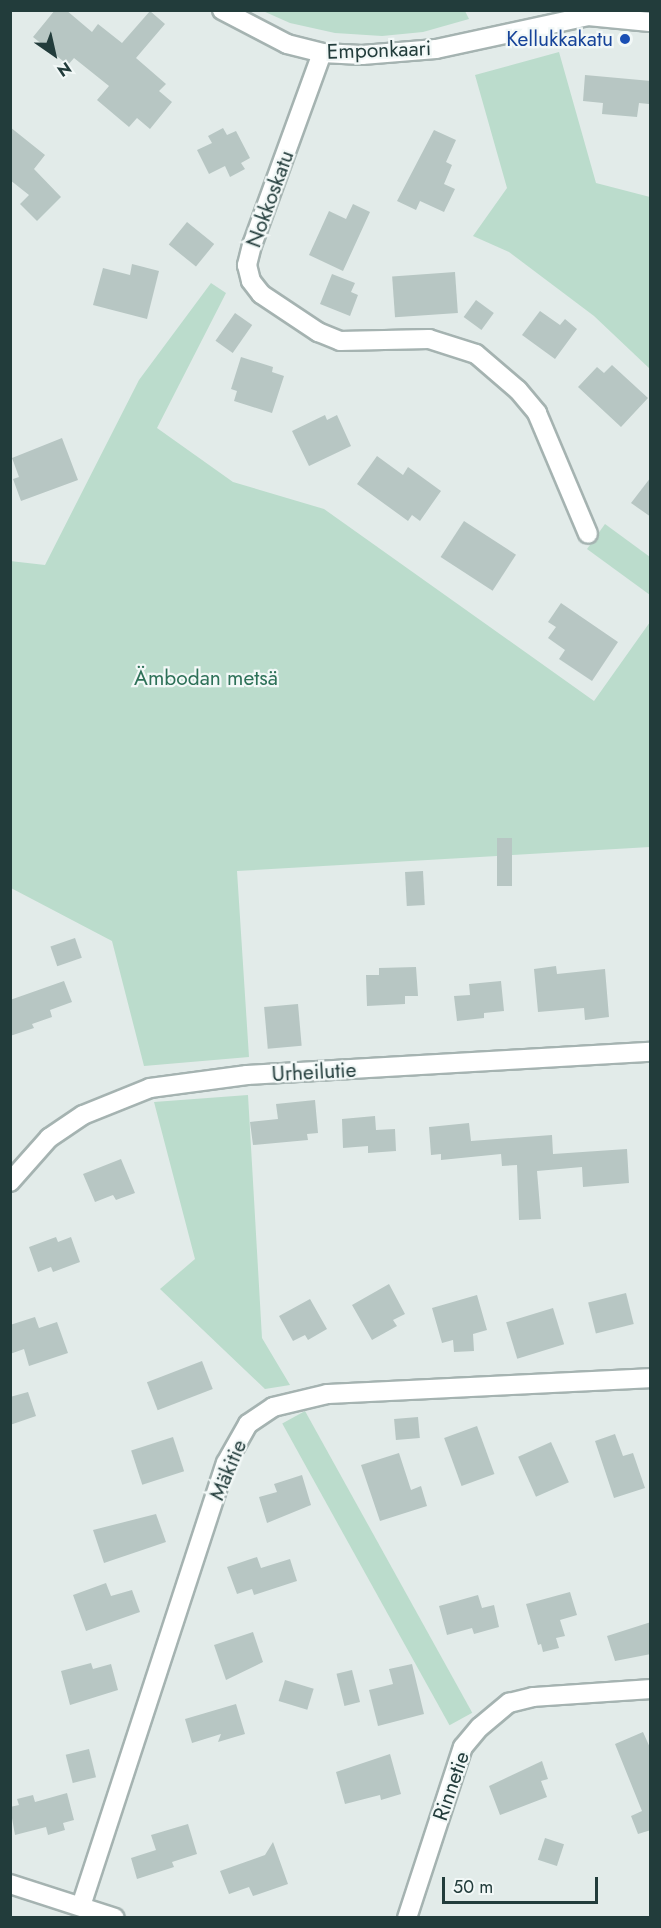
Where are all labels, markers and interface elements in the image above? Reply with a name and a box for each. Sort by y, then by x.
north arrow [24,24,84,84]
place label: Kellukkakatu [506,26,613,52]
marker: Kellukkakatu [618,32,632,46]
street label: Emponkaari [326,36,432,64]
text: N [53,56,76,82]
street label: Nokkoskatu [241,147,299,251]
park label: Ämbodan metsä [134,665,278,691]
street label: Urheilutie [271,1057,357,1087]
street label: Mäkitie [204,1436,252,1504]
street label: Rinnetie [427,1748,475,1824]
scale bar [445,1865,601,1903]
text: 50 m [453,1874,493,1900]

